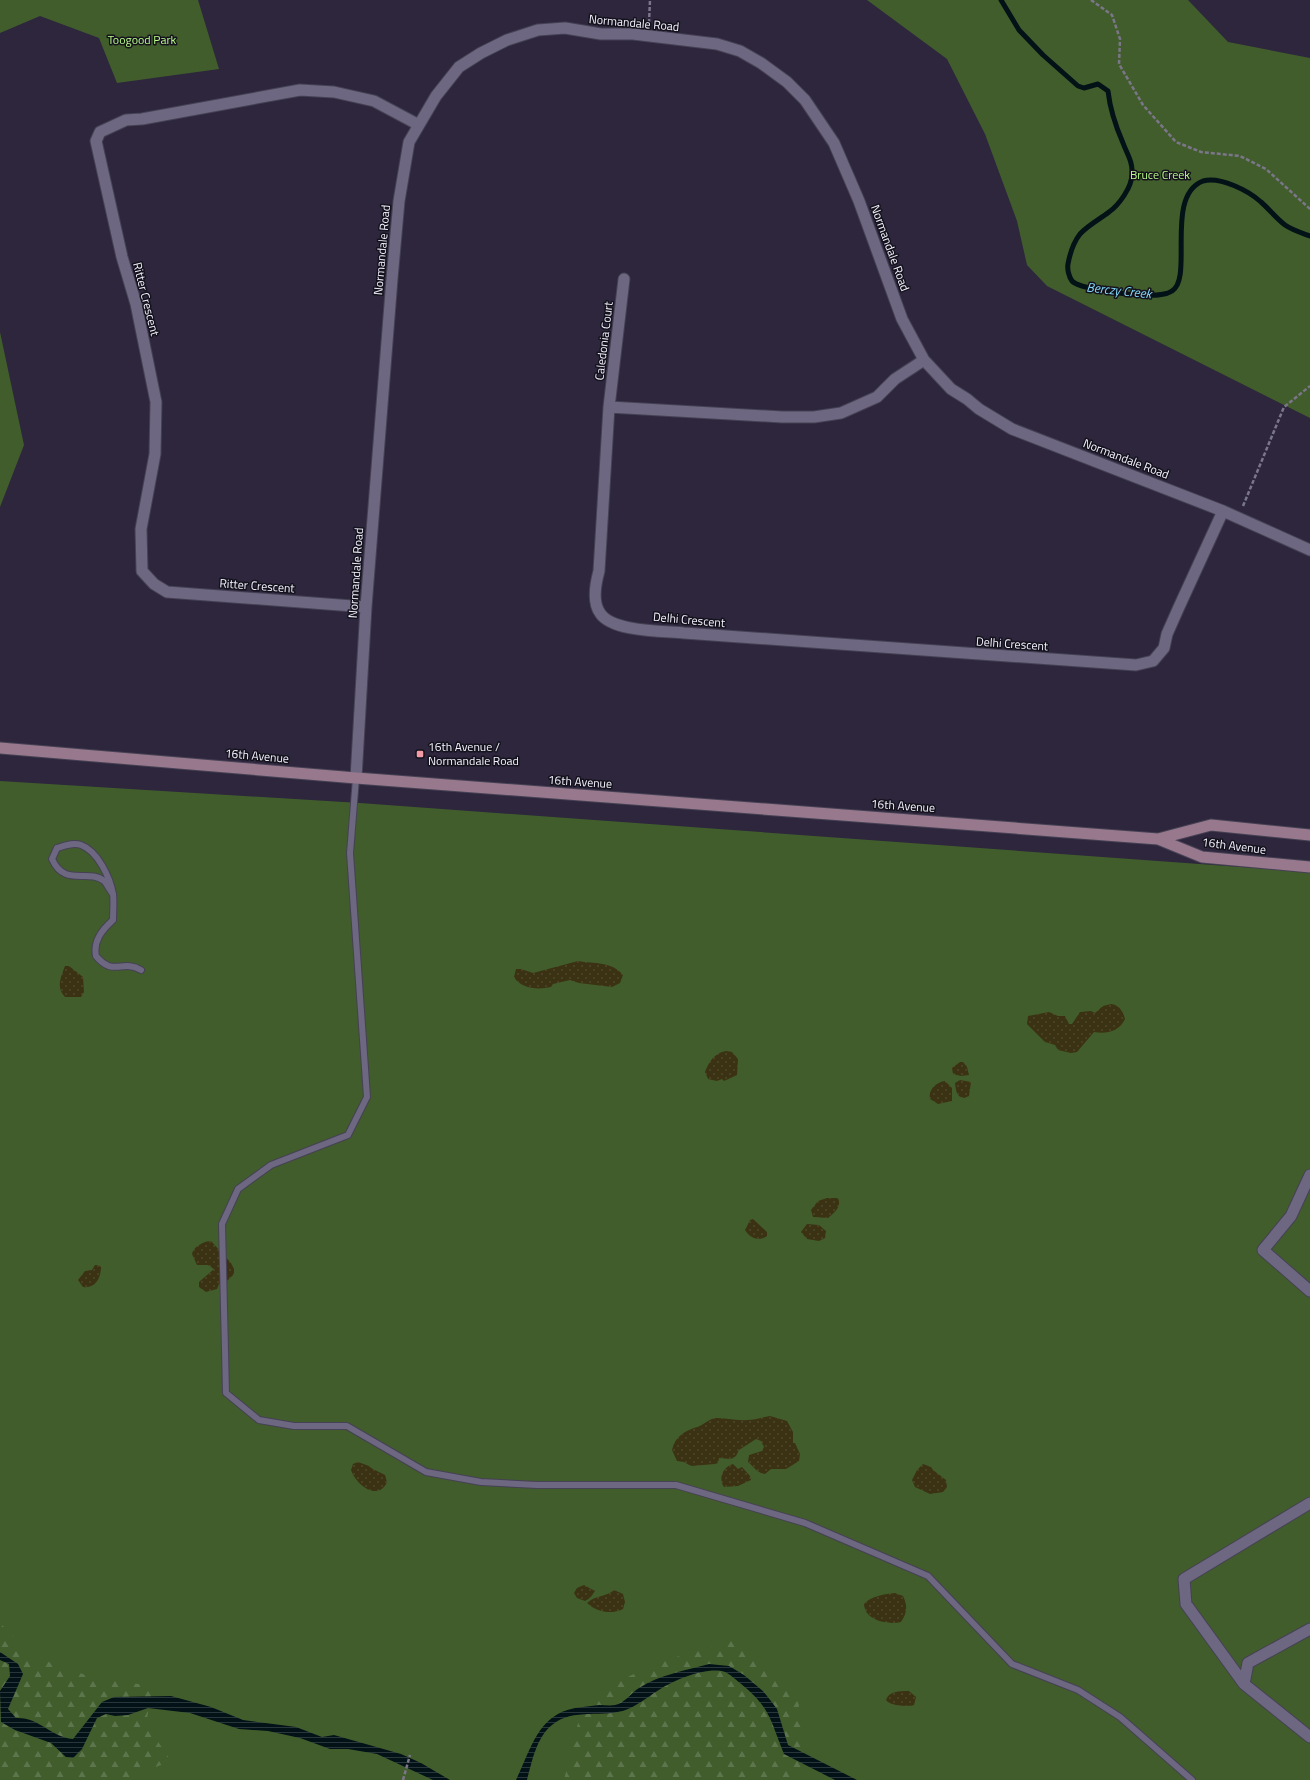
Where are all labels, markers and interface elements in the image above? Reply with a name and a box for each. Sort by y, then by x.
street label: Normandale Road [588,9,680,36]
park label: Toogood Park [108,30,177,49]
park label: Bruce Creek [1130,165,1190,184]
street label: Normandale Road [866,202,915,294]
street label: Normandale Road [368,204,395,296]
street label: Ritter Crescent [128,260,165,338]
water label: Berczy Creek [1086,277,1155,304]
street label: Caledonia Court [589,300,618,381]
street label: Normandale Road [1080,433,1172,484]
street label: Normandale Road [343,527,368,619]
street label: Ritter Crescent [219,573,296,598]
street label: Delhi Crescent [652,607,727,632]
street label: Delhi Crescent [975,632,1050,656]
place label: 16th Avenue / Normandale Road [428,737,519,770]
street label: 16th Avenue [224,743,290,768]
marker: 16th Avenue / Normandale Road [415,749,425,759]
street label: 16th Avenue [547,770,613,793]
street label: 16th Avenue [870,794,936,817]
street label: 16th Avenue [1201,832,1267,859]

